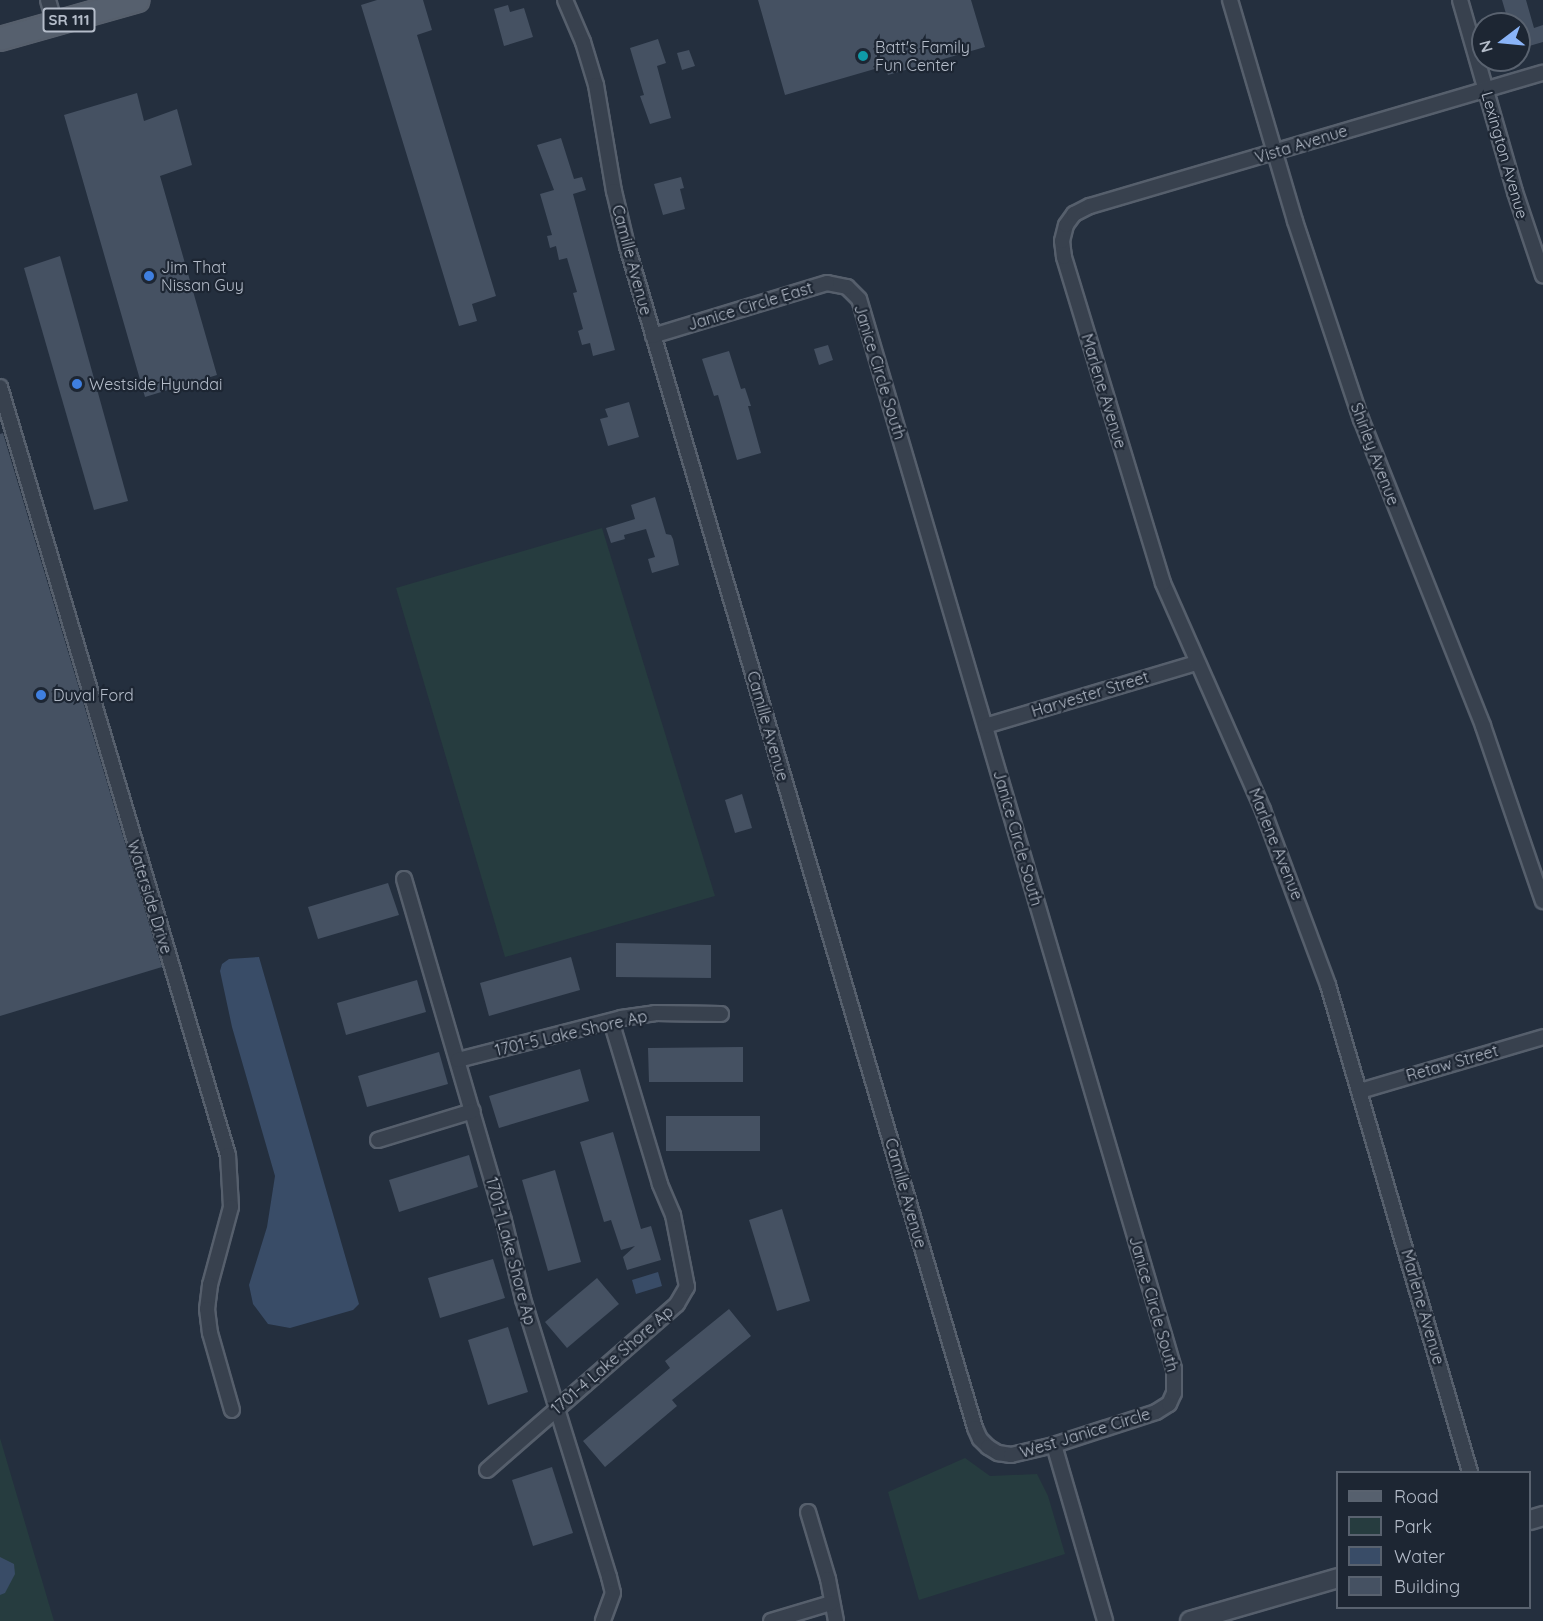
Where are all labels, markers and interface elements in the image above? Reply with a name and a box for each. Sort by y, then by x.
road number: SR 111 [42,8,96,32]
north arrow [1471,12,1531,72]
place label: Batt's Family Fun Center [875,37,970,75]
text: N [1474,38,1497,55]
marker: Batt's Family Fun Center [856,49,870,63]
street label: Lexington Avenue [1478,89,1532,221]
street label: Vista Avenue [1252,121,1350,167]
street label: Camille Avenue [608,203,656,317]
place label: Jim That Nissan Guy [161,257,244,295]
marker: Jim That Nissan Guy [142,269,156,283]
street label: Janice Circle East [685,278,815,334]
street label: Janice Circle South [850,302,910,442]
street label: Marlene Avenue [1077,331,1131,451]
place label: Westside Hyundai [89,374,222,394]
marker: Westside Hyundai [70,377,84,391]
street label: Shirley Avenue [1347,400,1403,508]
street label: Harvester Street [1029,667,1151,721]
street label: Camille Avenue [743,669,793,783]
place label: Duval Ford [53,685,134,705]
marker: Duval Ford [34,688,48,702]
street label: Janice Circle South [989,768,1047,908]
street label: Marlene Avenue [1245,785,1307,903]
street label: Waterside Drive [124,838,176,956]
street label: 1701-5 Lake Shore Ap [493,1006,649,1060]
street label: Retaw Street [1404,1041,1500,1085]
street label: Camille Avenue [881,1136,931,1250]
street label: 1701-1 Lake Shore Ap [482,1175,540,1327]
street label: Janice Circle South [1125,1234,1183,1374]
street label: Marlene Avenue [1397,1247,1449,1367]
street label: 1701-4 Lake Shore Ap [547,1302,677,1418]
street label: West Janice Circle [1018,1404,1152,1462]
legend [1336,1471,1531,1609]
text: Road [1394,1485,1439,1508]
text: Park [1394,1515,1432,1538]
text: Water [1394,1545,1445,1568]
text: Building [1394,1575,1460,1598]

